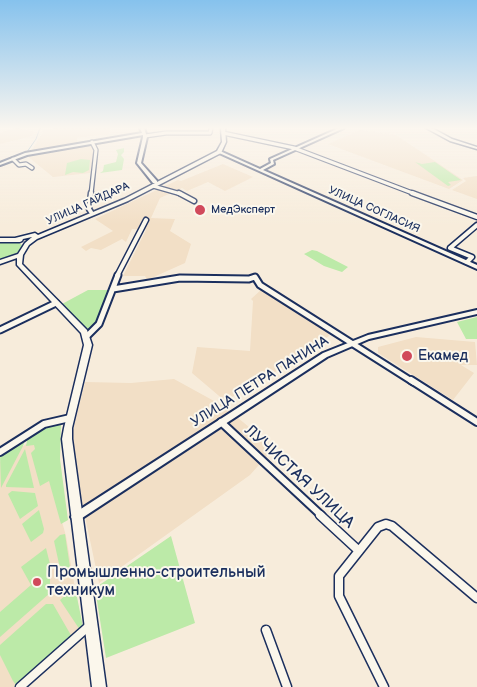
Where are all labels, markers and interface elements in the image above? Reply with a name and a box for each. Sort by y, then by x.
street label: УЛИЦА ГАЙДАРА [45,180,131,228]
street label: УЛИЦА СОГЛАСИЯ [326,184,422,236]
marker: МедЭксперт [193,203,207,217]
place label: МедЭксперт [211,203,275,217]
street label: УЛИЦА ПЕТРА ПАНИНА [188,333,332,431]
place label: Екамед [418,348,468,364]
marker: Екамед [400,349,414,363]
street label: ЛУЧИСТАЯ УЛИЦА [240,421,358,533]
place label: Промышленно-строительный техникум [47,563,266,601]
marker: Промышленно-строительный техникум [31,576,43,588]

